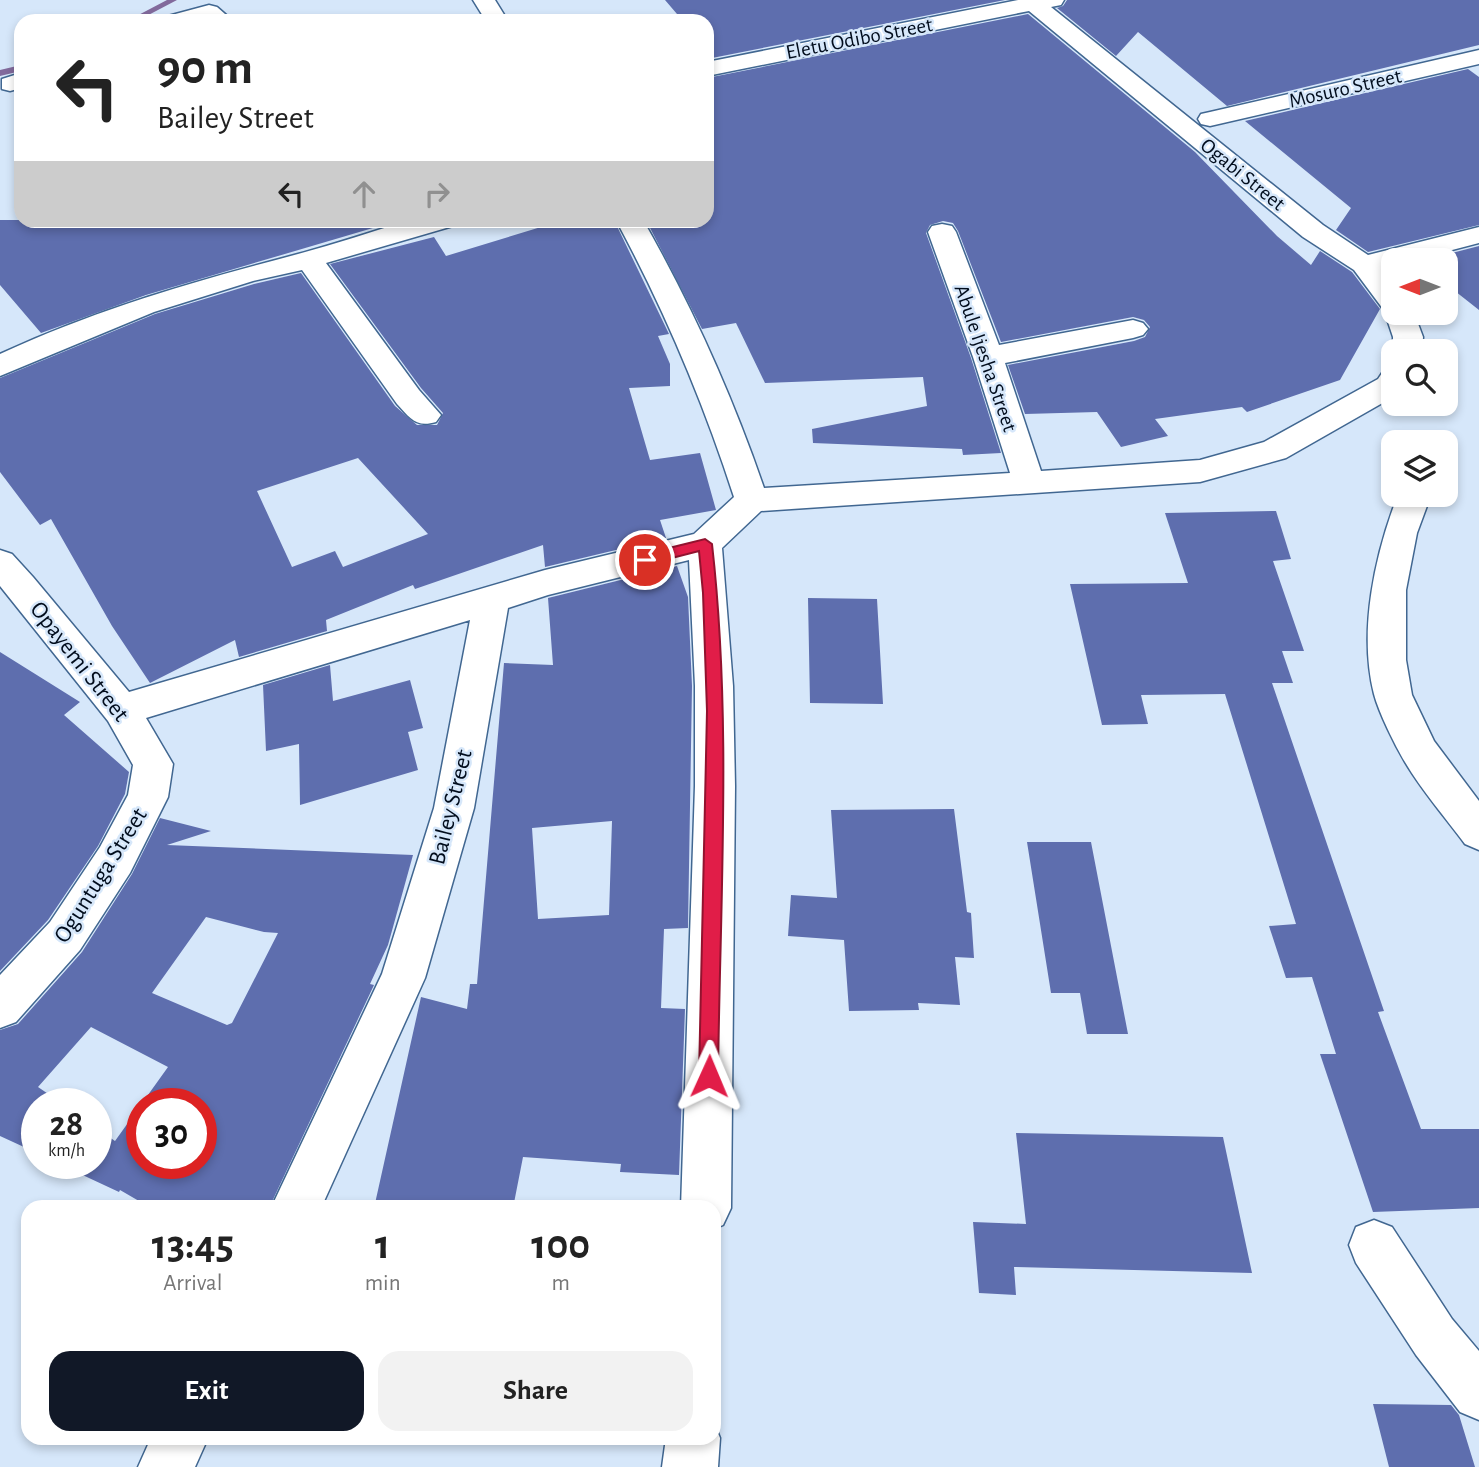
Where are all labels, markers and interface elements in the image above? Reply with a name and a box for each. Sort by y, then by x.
street label: Eletu Odibo Street [784,14,935,63]
icon: left [42,42,133,133]
text: 90 m [157,44,253,93]
street label: Mosuro Street [1287,65,1404,112]
text: Bailey Street [157,102,314,134]
street label: Ogabi Street [1197,134,1289,215]
icon: left [272,175,310,213]
icon: ahead [345,175,383,213]
icon: right [418,175,456,213]
north arrow [1381,248,1458,326]
map controls [1381,248,1458,507]
street label: Abule Ijesha Street [951,282,1021,435]
button: search [1381,339,1458,416]
button: layers [1381,430,1458,507]
pin [615,530,675,590]
icon: arrive [626,541,664,579]
street label: Opayemi Street [25,597,133,726]
street label: Bailey Street [425,747,477,867]
street label: Oguntuga Street [50,804,152,947]
position arrow [672,1039,746,1113]
speed limit sign: 30 [126,1088,217,1179]
text: 28 [50,1107,83,1142]
text: km/h [48,1142,85,1160]
text: 13:45 [152,1224,234,1266]
text: 1 [375,1224,390,1266]
text: 100 [531,1224,590,1266]
text: Arrival [163,1272,222,1295]
text: min [365,1272,401,1295]
text: m [552,1272,570,1295]
button: Exit [49,1351,364,1431]
button: Share [378,1351,693,1431]

